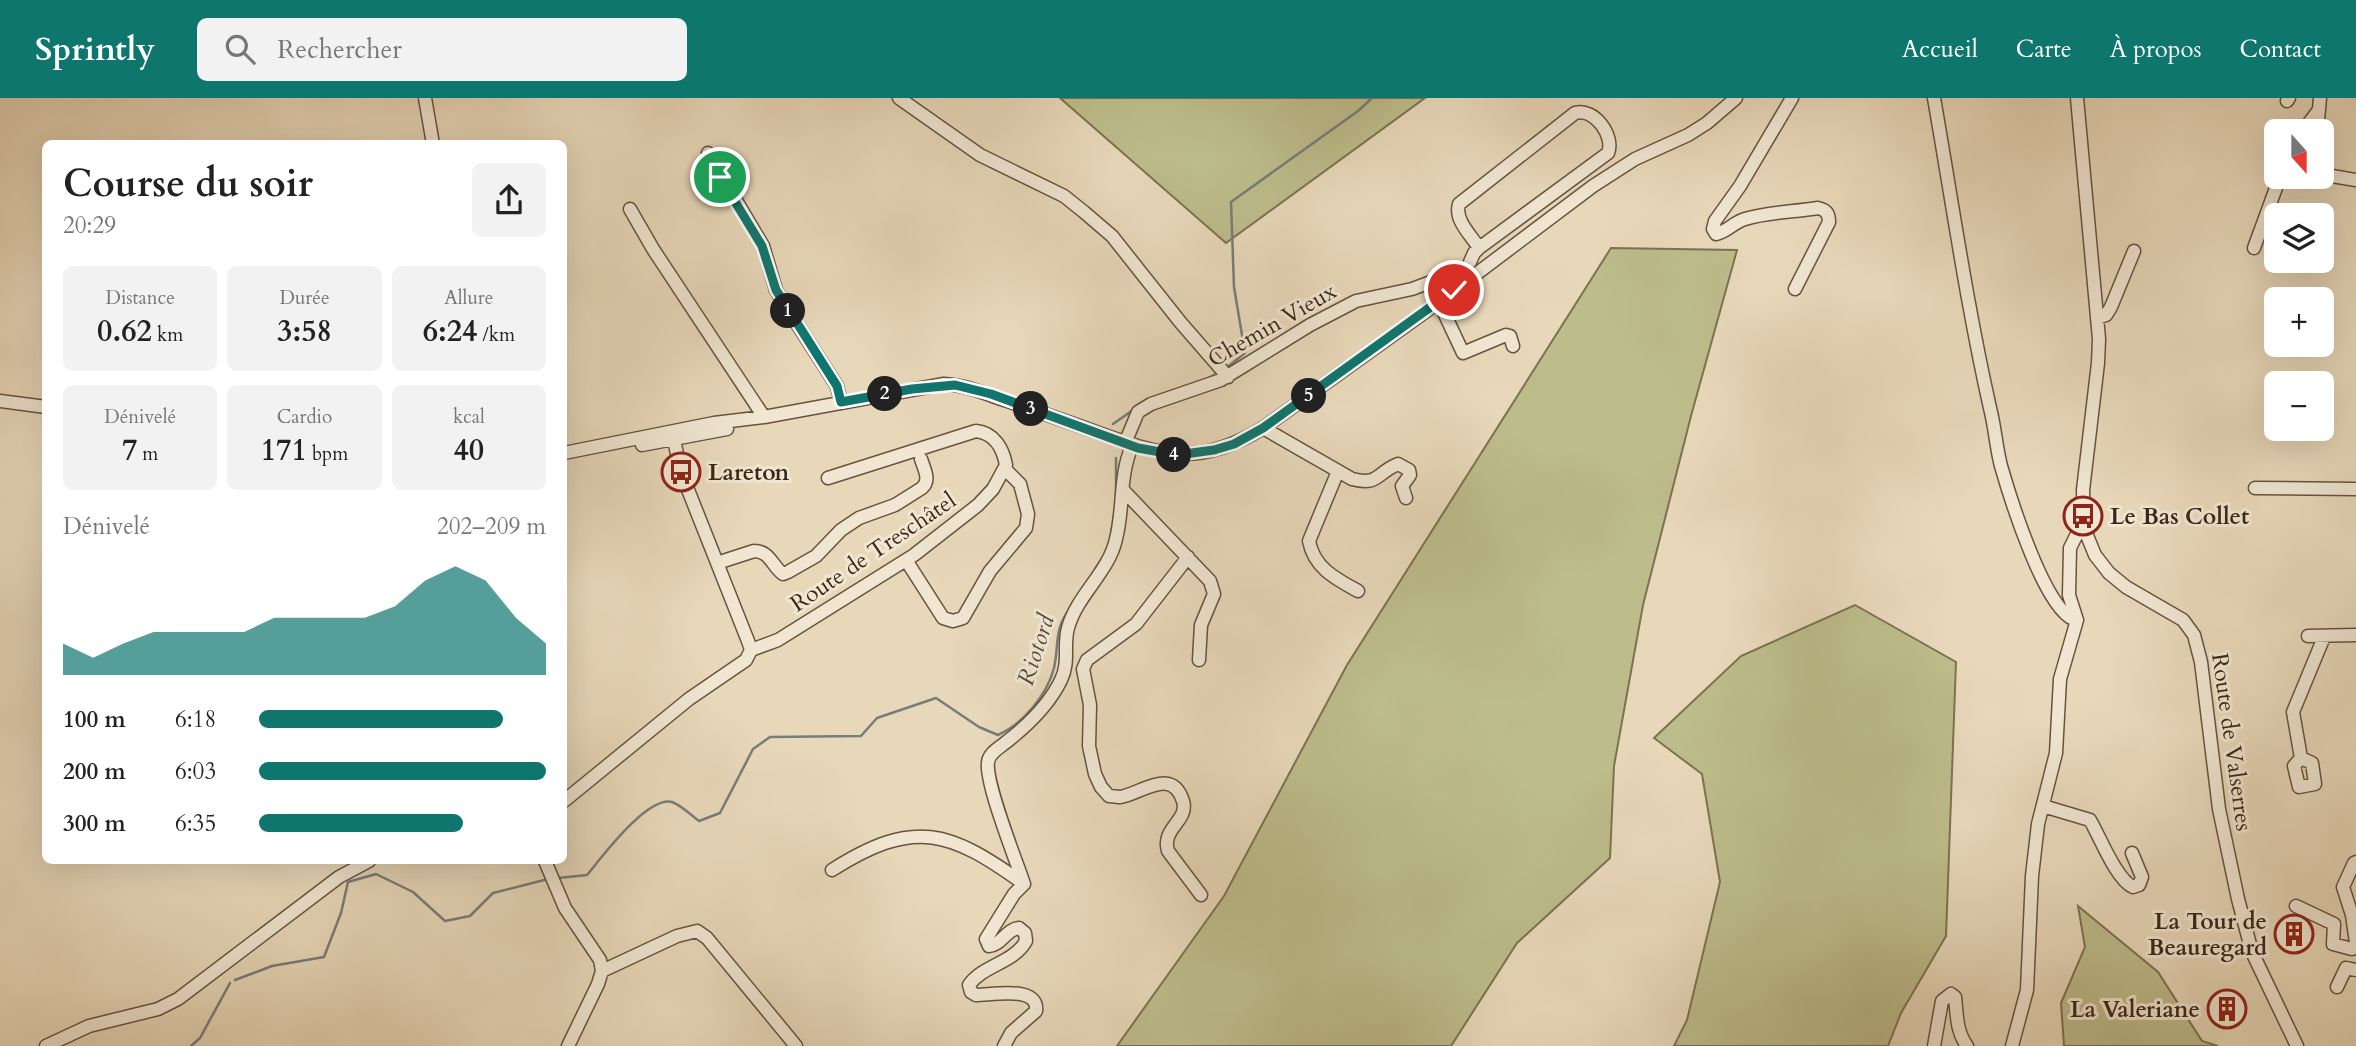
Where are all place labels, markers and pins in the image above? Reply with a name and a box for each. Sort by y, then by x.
pin [690,147,750,207]
pin [1424,260,1484,320]
pin: 1 [770,294,806,328]
pin: 2 [868,376,903,412]
pin: 5 [1292,378,1326,414]
pin: 3 [1014,392,1048,426]
pin: 4 [1156,438,1192,472]
bus stop icon: Lareton [660,451,702,493]
place label: Lareton [708,457,790,488]
bus stop icon: Le Bas Collet [2062,495,2104,537]
place label: Le Bas Collet [2110,501,2249,532]
place label: La Tour de Beauregard [2148,906,2267,963]
building icon: La Tour de Beauregard [2273,913,2315,955]
building icon: La Valeriane [2206,988,2248,1030]
place label: La Valeriane [2070,994,2200,1025]

